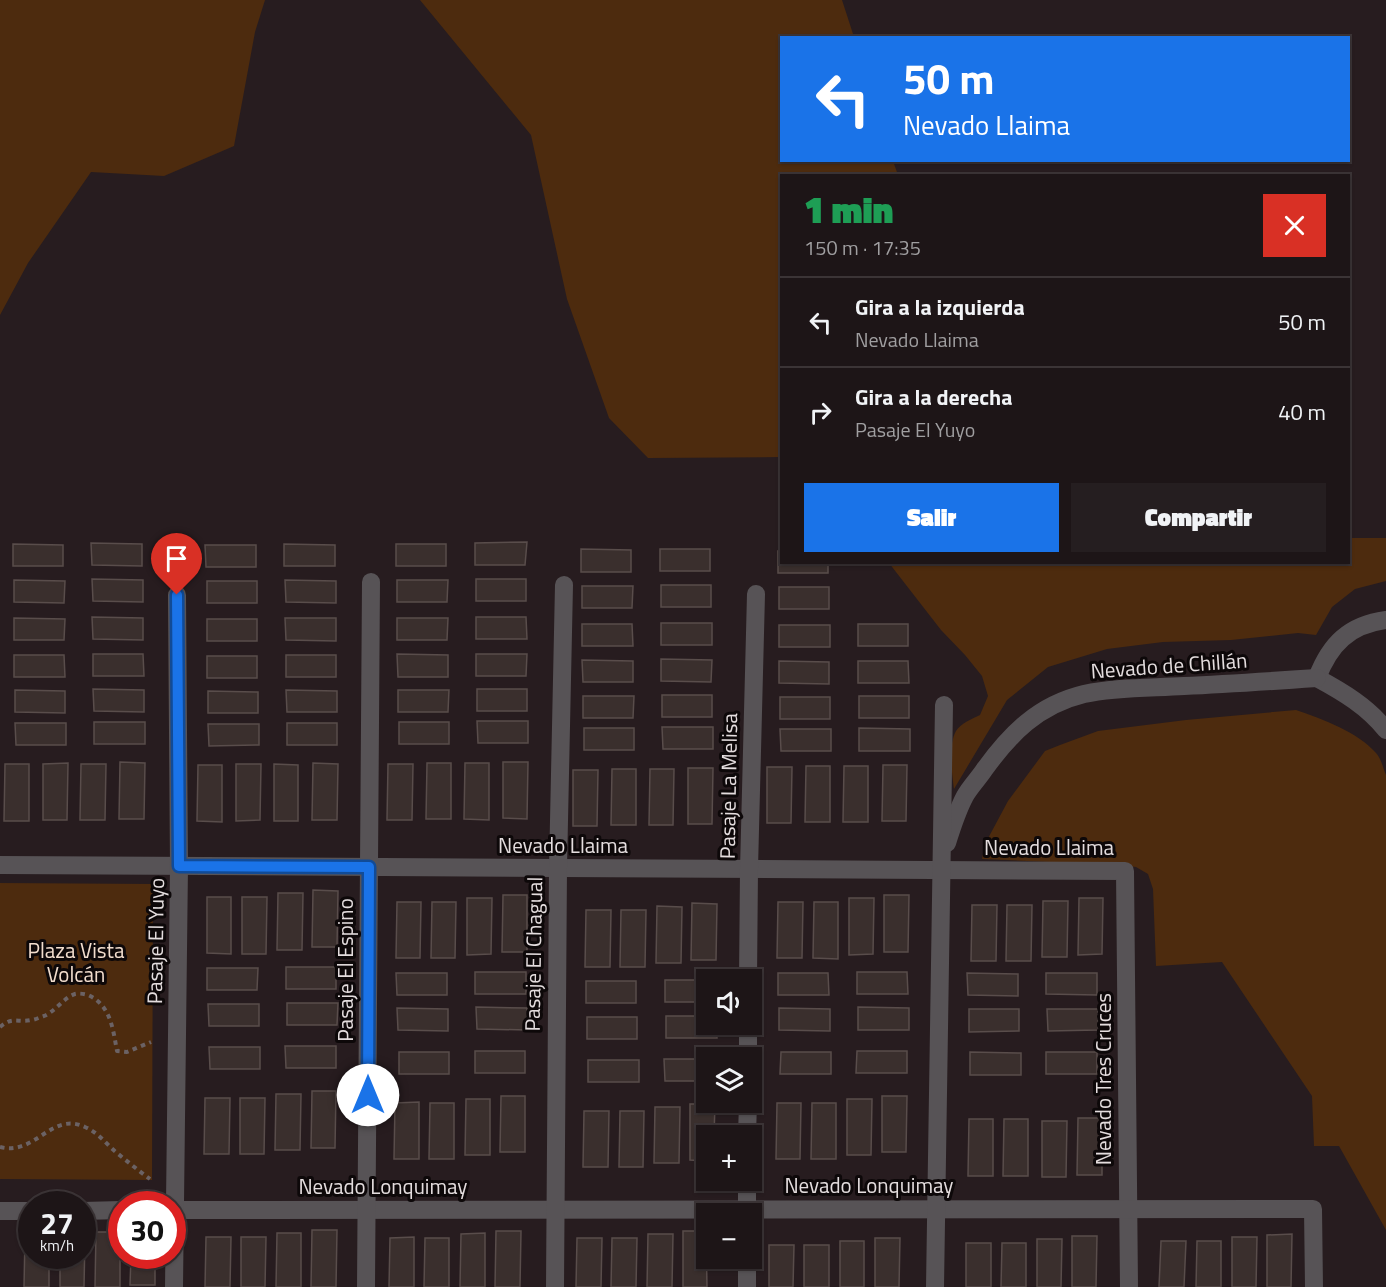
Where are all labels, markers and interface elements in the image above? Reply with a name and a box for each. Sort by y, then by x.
text: 50 m [903,46,995,110]
icon: left [804,60,882,138]
text: Nevado Llaima [903,104,1070,145]
text: 1 min [804,182,893,237]
button: close [1263,194,1326,257]
text: 150 m · 17:35 [804,232,921,263]
text: Gira a la izquierda [855,290,1025,324]
text: 50 m [1278,305,1326,339]
icon: left [804,306,837,339]
text: Nevado Llaima [855,324,979,355]
text: Gira a la derecha [855,380,1012,414]
text: 40 m [1278,395,1326,429]
icon: right [804,396,837,429]
text: Pasaje El Yuyo [855,414,975,445]
button: Salir [804,483,1059,552]
button: Compartir [1071,483,1326,552]
pin [151,533,202,595]
icon: arrive [160,542,193,575]
street label: Nevado de Chillán [1090,644,1248,686]
street label: Pasaje La Melisa [711,712,745,859]
street label: Nevado Llaima [498,829,628,861]
street label: Nevado Llaima [984,831,1114,863]
street label: Pasaje El Chagual [516,876,550,1032]
street label: Pasaje El Yuyo [138,878,172,1004]
street label: Pasaje El Espino [329,898,361,1042]
park label: Plaza Vista Volcán [28,934,125,990]
map controls [696,969,762,1269]
button: sound [696,969,762,1035]
street label: Nevado Tres Cruces [1087,993,1119,1165]
button: layers [696,1047,762,1113]
position arrow [336,1063,400,1127]
button: + [696,1125,762,1191]
street label: Nevado Lonquimay [784,1169,954,1201]
street label: Nevado Lonquimay [298,1170,468,1202]
speed limit sign: 30 [108,1191,186,1269]
text: 27 [40,1200,74,1246]
button: − [696,1203,762,1269]
text: km/h [40,1234,74,1257]

